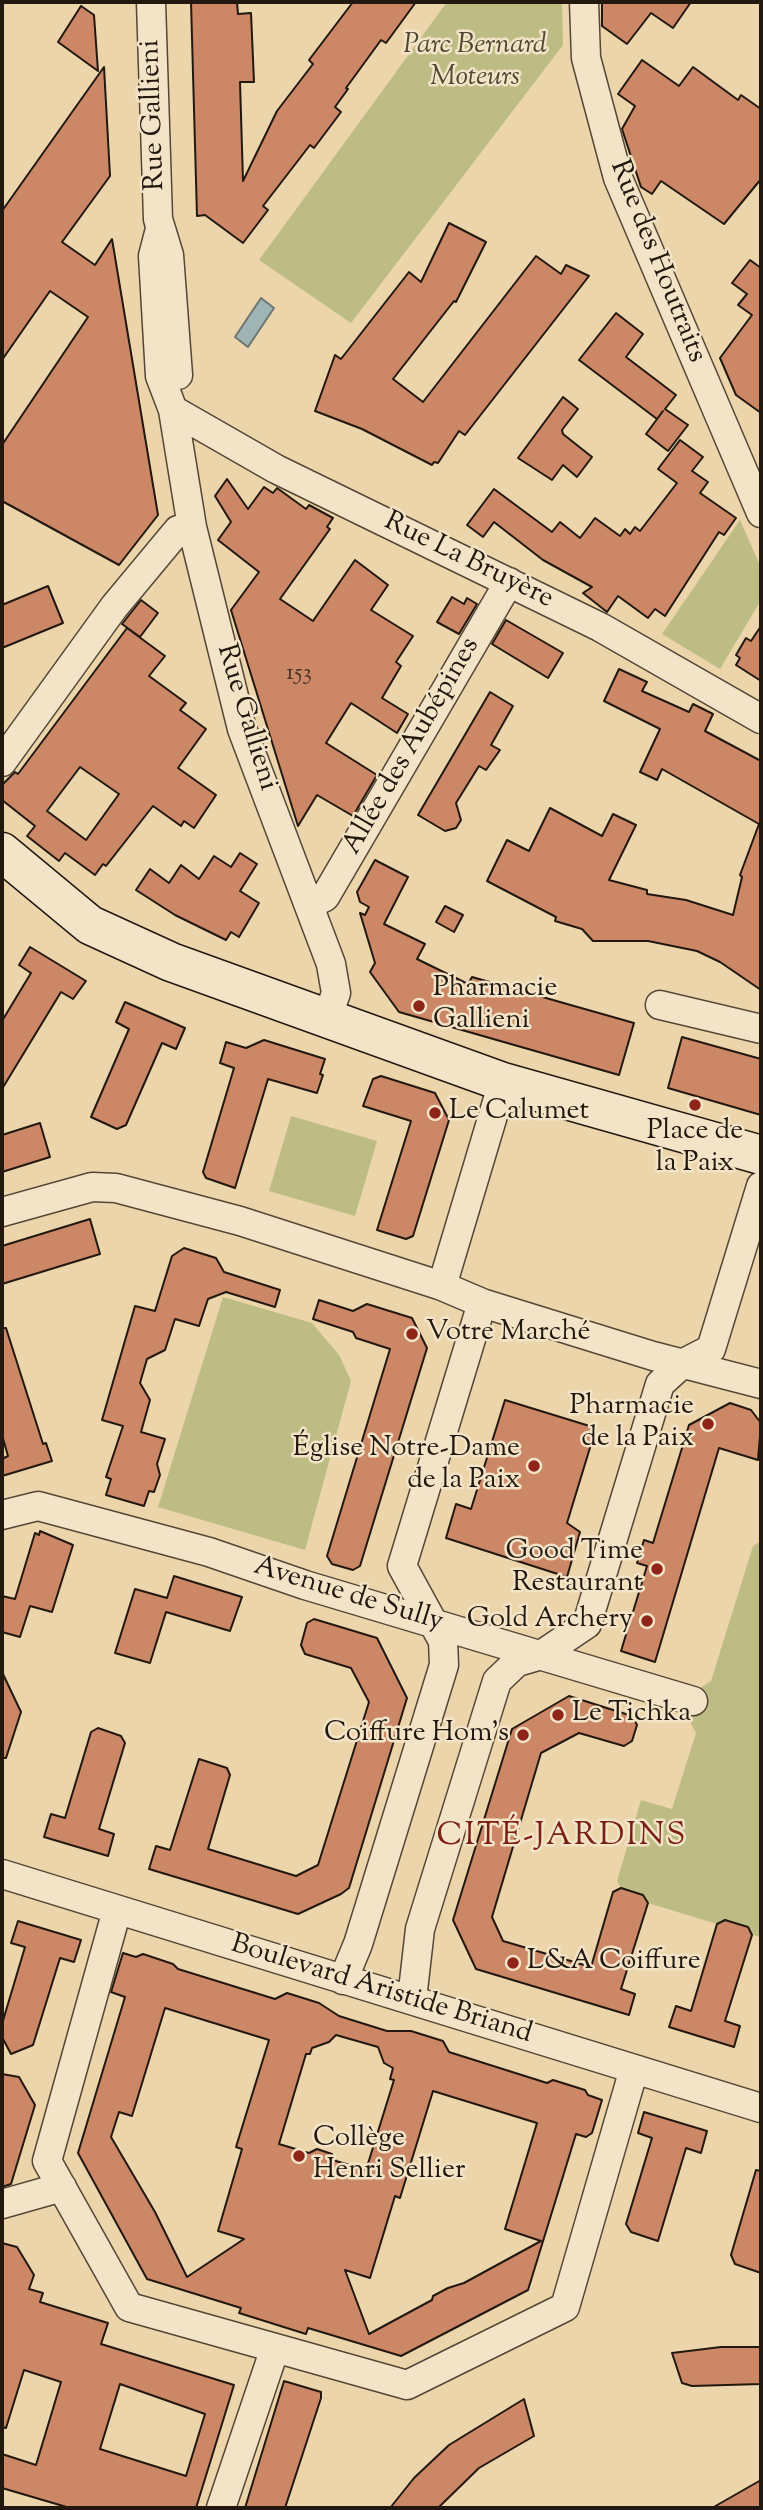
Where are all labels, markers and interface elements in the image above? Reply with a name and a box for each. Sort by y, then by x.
park label: Parc Bernard Moteurs [403,30,547,96]
street label: Rue Gallieni [136,39,174,191]
street label: Rue des Houtraits [600,156,712,368]
street label: Rue La Bruyère [378,506,558,618]
street label: Allée des Aubépines [337,632,489,862]
street label: Rue Gallieni [207,641,283,795]
house number: 153 [286,661,312,689]
place label: Pharmacie Gallieni [433,973,557,1039]
marker: Pharmacie Gallieni [411,998,427,1014]
place label: Le Calumet [449,1096,589,1130]
marker: Place de la Paix [687,1097,703,1113]
marker: Le Calumet [427,1105,443,1121]
place label: Place de la Paix [647,1116,743,1182]
place label: Votre Marché [426,1317,591,1351]
marker: Votre Marché [404,1326,420,1342]
place label: Pharmacie de la Paix [570,1391,694,1457]
marker: Pharmacie de la Paix [700,1416,716,1432]
place label: Église Notre-Dame de la Paix [293,1433,520,1499]
marker: Église Notre-Dame de la Paix [526,1458,542,1474]
place label: Good Time Restaurant [505,1536,643,1602]
street label: Avenue de Sully [249,1551,447,1641]
marker: Good Time Restaurant [649,1561,665,1577]
place label: Gold Archery [467,1604,633,1638]
marker: Gold Archery [639,1613,655,1629]
place label: Le Tichka [572,1698,691,1732]
marker: Le Tichka [550,1707,566,1723]
place label: Coiffure Hom's [324,1718,509,1752]
marker: Coiffure Hom's [515,1727,531,1743]
district label: CITÉ-JARDINS [438,1820,686,1858]
street label: Boulevard Aristide Briand [226,1929,536,2053]
place label: L&A Coiffure [527,1946,701,1980]
marker: L&A Coiffure [505,1955,521,1971]
place label: Collège Henri Sellier [313,2123,465,2189]
marker: Collège Henri Sellier [291,2148,307,2164]

